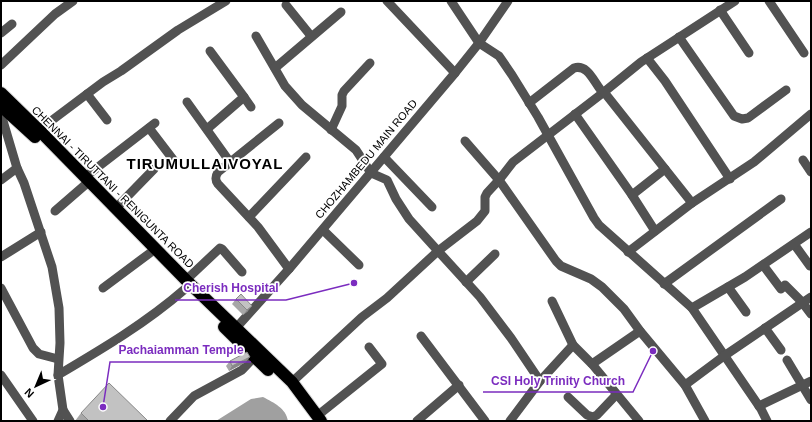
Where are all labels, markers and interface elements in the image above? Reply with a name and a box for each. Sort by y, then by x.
street label: CHOZHAMBEDU MAIN ROAD [313,97,419,221]
street label: CHENNAI - TIRUTTANI - RENIGUNTA ROAD [30,104,196,270]
district label: TIRUMULLAIVOYAL [127,155,283,172]
callout: Cherish Hospital [175,276,286,300]
text: Cherish Hospital [183,281,279,295]
callout: Pachaiamman Temple [110,338,251,362]
text: Pachaiamman Temple [118,343,244,357]
north arrow [16,366,56,406]
callout: CSI Holy Trinity Church [483,368,633,392]
text: CSI Holy Trinity Church [491,374,625,388]
text: N [22,386,36,400]

